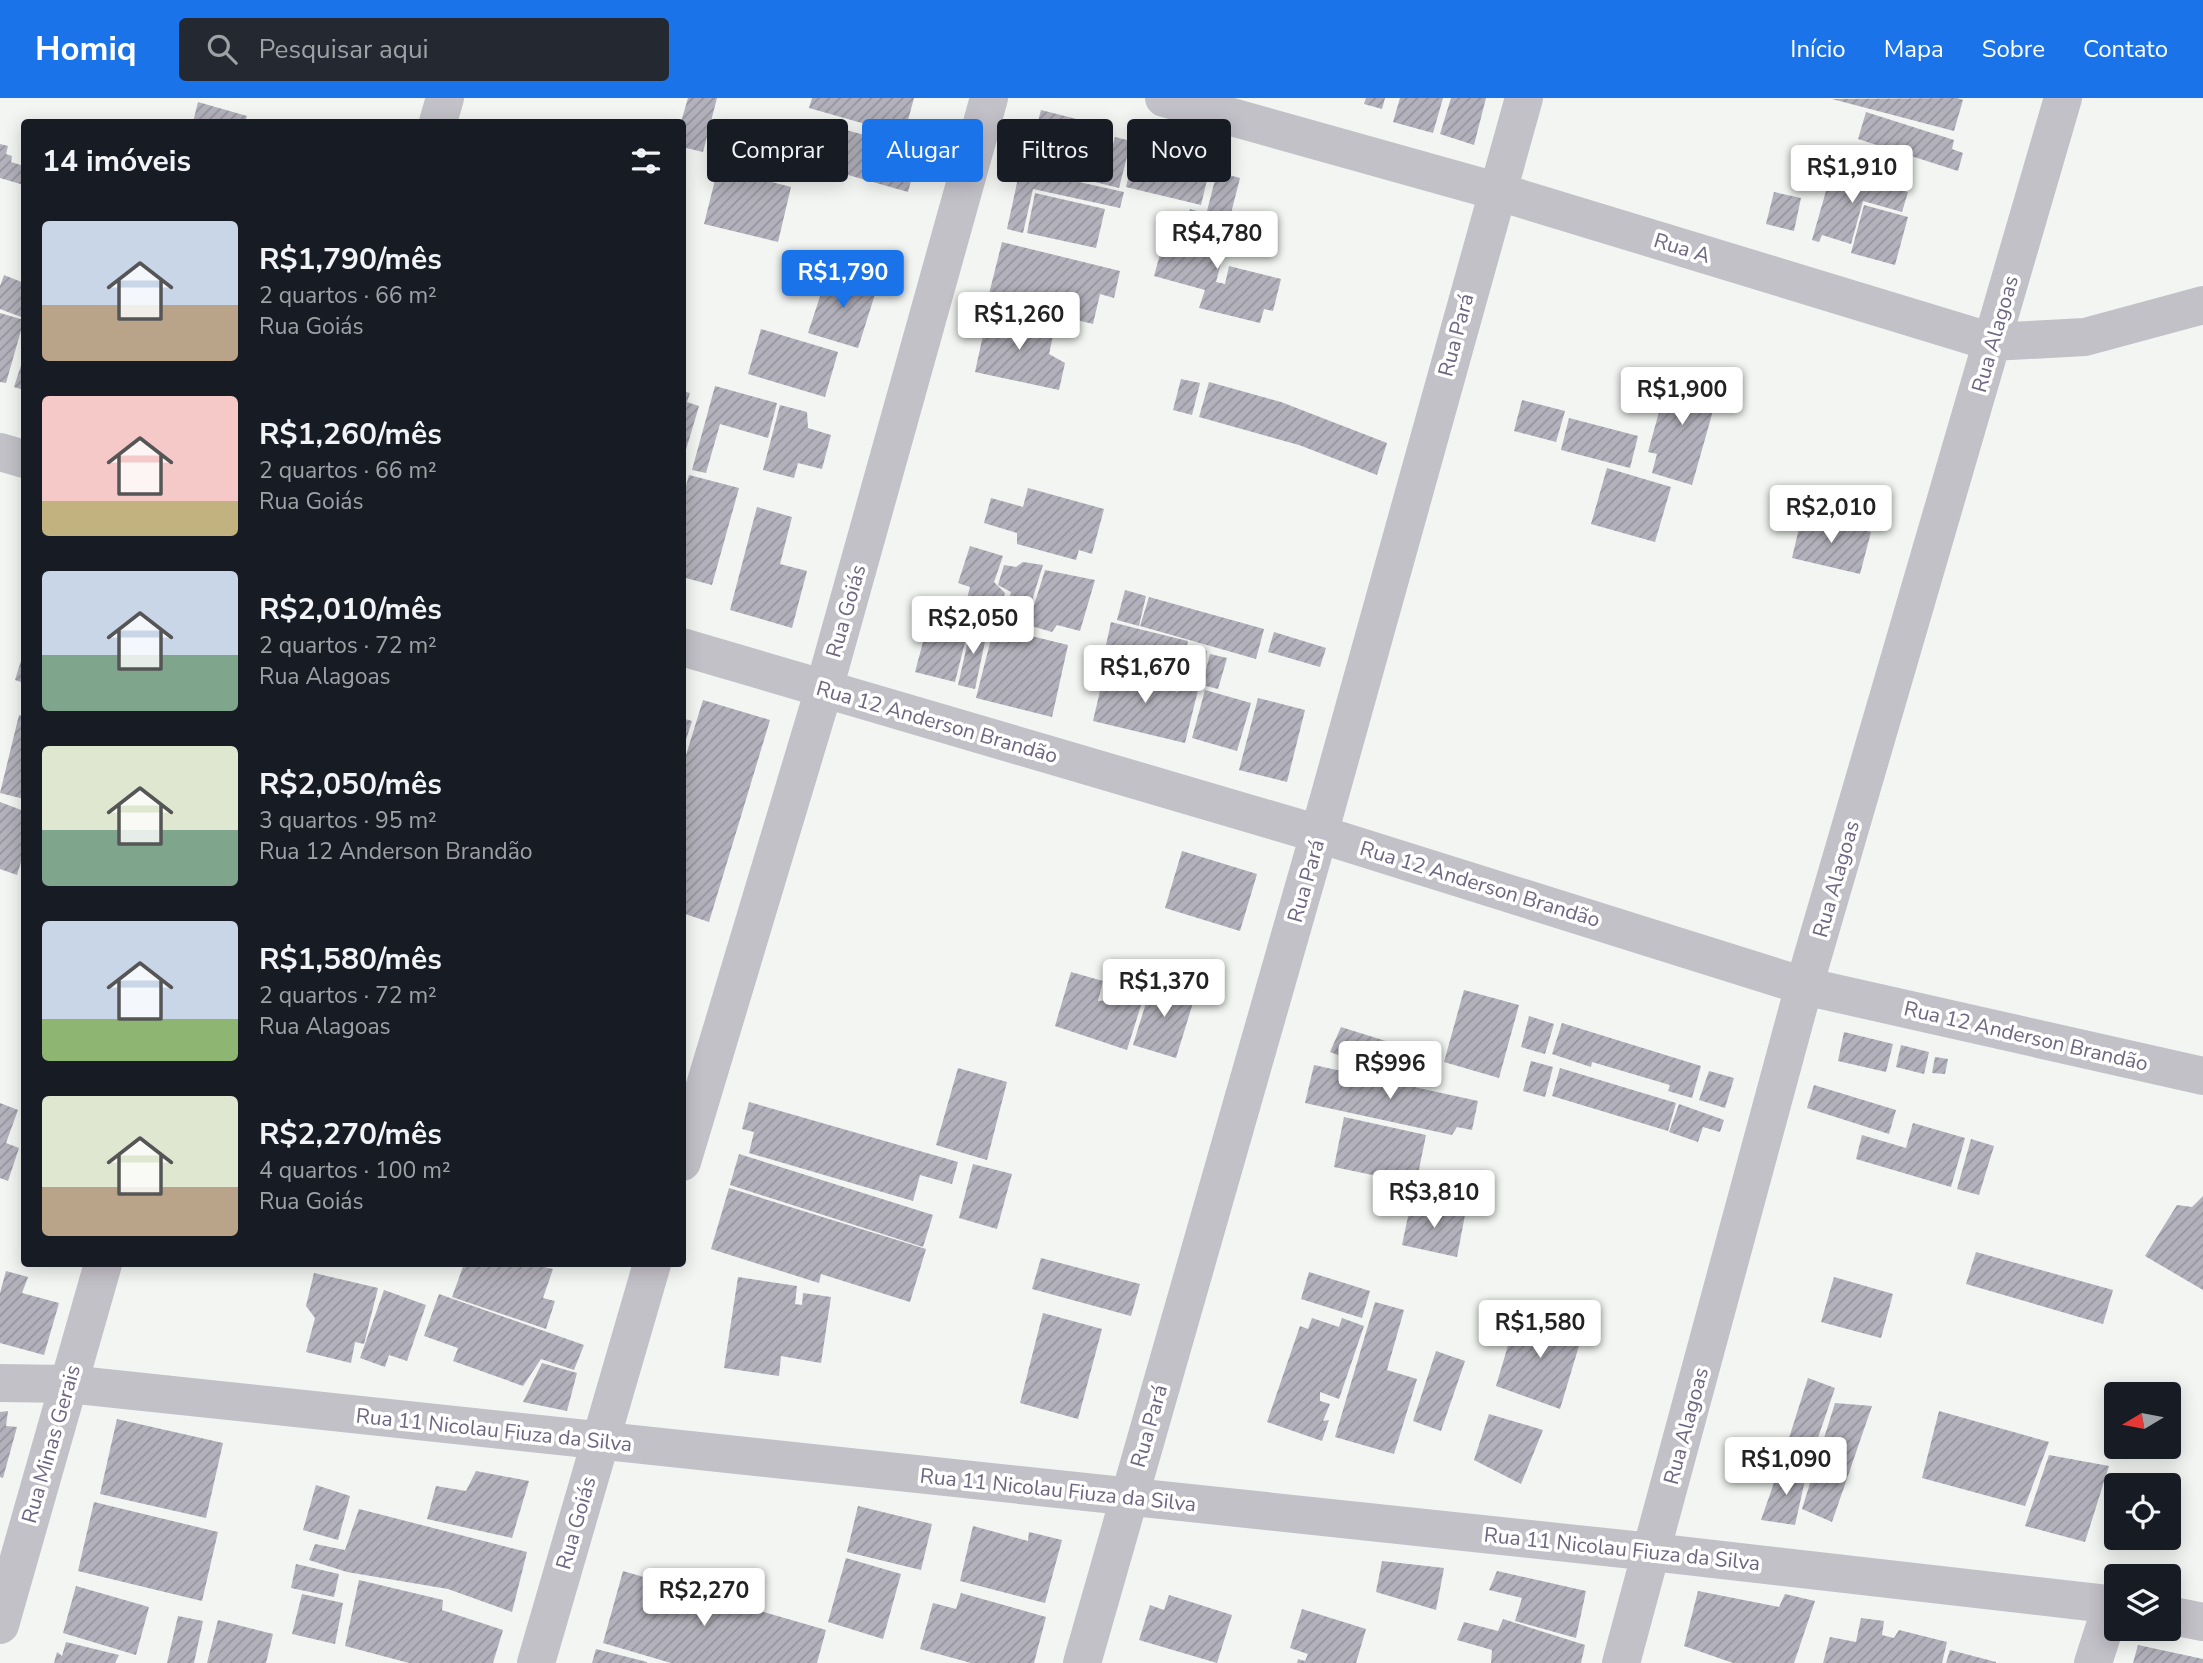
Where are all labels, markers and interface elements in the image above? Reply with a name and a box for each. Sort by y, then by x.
search box [179,18,669,81]
text: Homiq [35,27,137,72]
icon: search [203,30,241,68]
text: Pesquisar aqui [259,32,429,67]
text: Início [1790,33,1846,65]
text: Mapa [1884,33,1944,65]
text: Sobre [1982,33,2045,65]
text: Contato [2083,33,2168,65]
chip: Comprar [707,119,848,182]
chip: Alugar [862,119,983,182]
chip: Filtros [997,119,1113,182]
chip: Novo [1127,119,1231,182]
text: 14 imóveis [42,141,191,182]
icon: filters [627,142,665,180]
pin: R$1,910 [1787,146,1917,205]
text: R$1,910 [1807,152,1897,183]
pin: R$4,780 [1152,212,1282,271]
text: R$4,780 [1172,218,1262,249]
street label: Rua A [1650,226,1714,270]
text: R$1,790/mês [259,239,442,280]
icon: home [98,249,182,333]
pin: R$1,790 [778,250,908,310]
text: R$1,790 [798,257,888,288]
street label: Rua Alagoas [1965,272,2025,396]
text: 2 quartos · 66 m² [259,280,437,311]
street label: Rua Pará [1431,290,1481,380]
pin: R$1,260 [954,292,1084,352]
text: R$1,260 [974,299,1064,330]
text: Rua Goiás [259,311,363,342]
pin: R$1,900 [1617,368,1747,427]
text: R$1,900 [1637,374,1727,405]
text: R$1,260/mês [259,414,442,455]
icon: home [98,424,182,508]
text: 2 quartos · 66 m² [259,455,437,486]
text: Rua Goiás [259,486,363,517]
pin: R$2,010 [1766,486,1896,545]
text: R$2,010 [1786,492,1876,523]
street label: Rua Goiás [819,561,873,661]
text: R$2,010/mês [259,589,442,630]
pin: R$2,050 [908,596,1038,656]
icon: home [98,599,182,683]
text: R$2,050 [928,603,1018,634]
text: 2 quartos · 72 m² [259,630,437,661]
pin: R$1,670 [1080,646,1210,705]
text: R$1,670 [1100,652,1190,683]
text: Rua Alagoas [259,661,391,692]
street label: Rua 12 Anderson Brandão [813,674,1061,770]
text: R$2,050/mês [259,764,442,805]
icon: home [98,774,182,858]
text: 3 quartos · 95 m² [259,805,437,836]
street label: Rua Alagoas [1806,817,1866,941]
street label: Rua 12 Anderson Brandão [1356,834,1604,934]
text: Rua 12 Anderson Brandão [259,836,533,867]
street label: Rua Pará [1281,836,1331,926]
text: R$1,580/mês [259,939,442,980]
icon: home [98,949,182,1033]
pin: R$1,370 [1099,960,1229,1019]
text: R$1,370 [1119,966,1209,997]
text: 2 quartos · 72 m² [259,980,437,1011]
street label: Rua 12 Anderson Brandão [1901,994,2151,1078]
text: Rua Alagoas [259,1011,391,1042]
pin: R$996 [1341,1042,1439,1101]
text: R$996 [1355,1048,1425,1079]
text: R$2,270/mês [259,1114,442,1155]
icon: home [98,1124,182,1208]
text: 4 quartos · 100 m² [259,1155,451,1186]
pin: R$3,810 [1369,1170,1499,1230]
text: R$3,810 [1389,1177,1479,1208]
text: Rua Goiás [259,1186,363,1217]
pin: R$1,580 [1475,1300,1605,1360]
text: R$1,580 [1495,1307,1585,1338]
street label: Rua Minas Gerais [15,1361,87,1527]
street label: Rua Alagoas [1657,1364,1715,1488]
street label: Rua Pará [1124,1381,1174,1471]
north arrow [2104,1382,2180,1460]
map controls [2104,1382,2181,1641]
street label: Rua 11 Nicolau Fiuza da Silva [354,1402,634,1458]
pin: R$1,090 [1721,1438,1851,1497]
text: R$1,090 [1741,1444,1831,1475]
street label: Rua 11 Nicolau Fiuza da Silva [918,1462,1198,1518]
street label: Rua Goiás [549,1473,603,1573]
button: locate [2104,1473,2181,1550]
street label: Rua 11 Nicolau Fiuza da Silva [1482,1521,1762,1577]
button: layers [2104,1564,2181,1641]
pin: R$2,270 [639,1568,769,1628]
text: R$2,270 [659,1575,749,1606]

